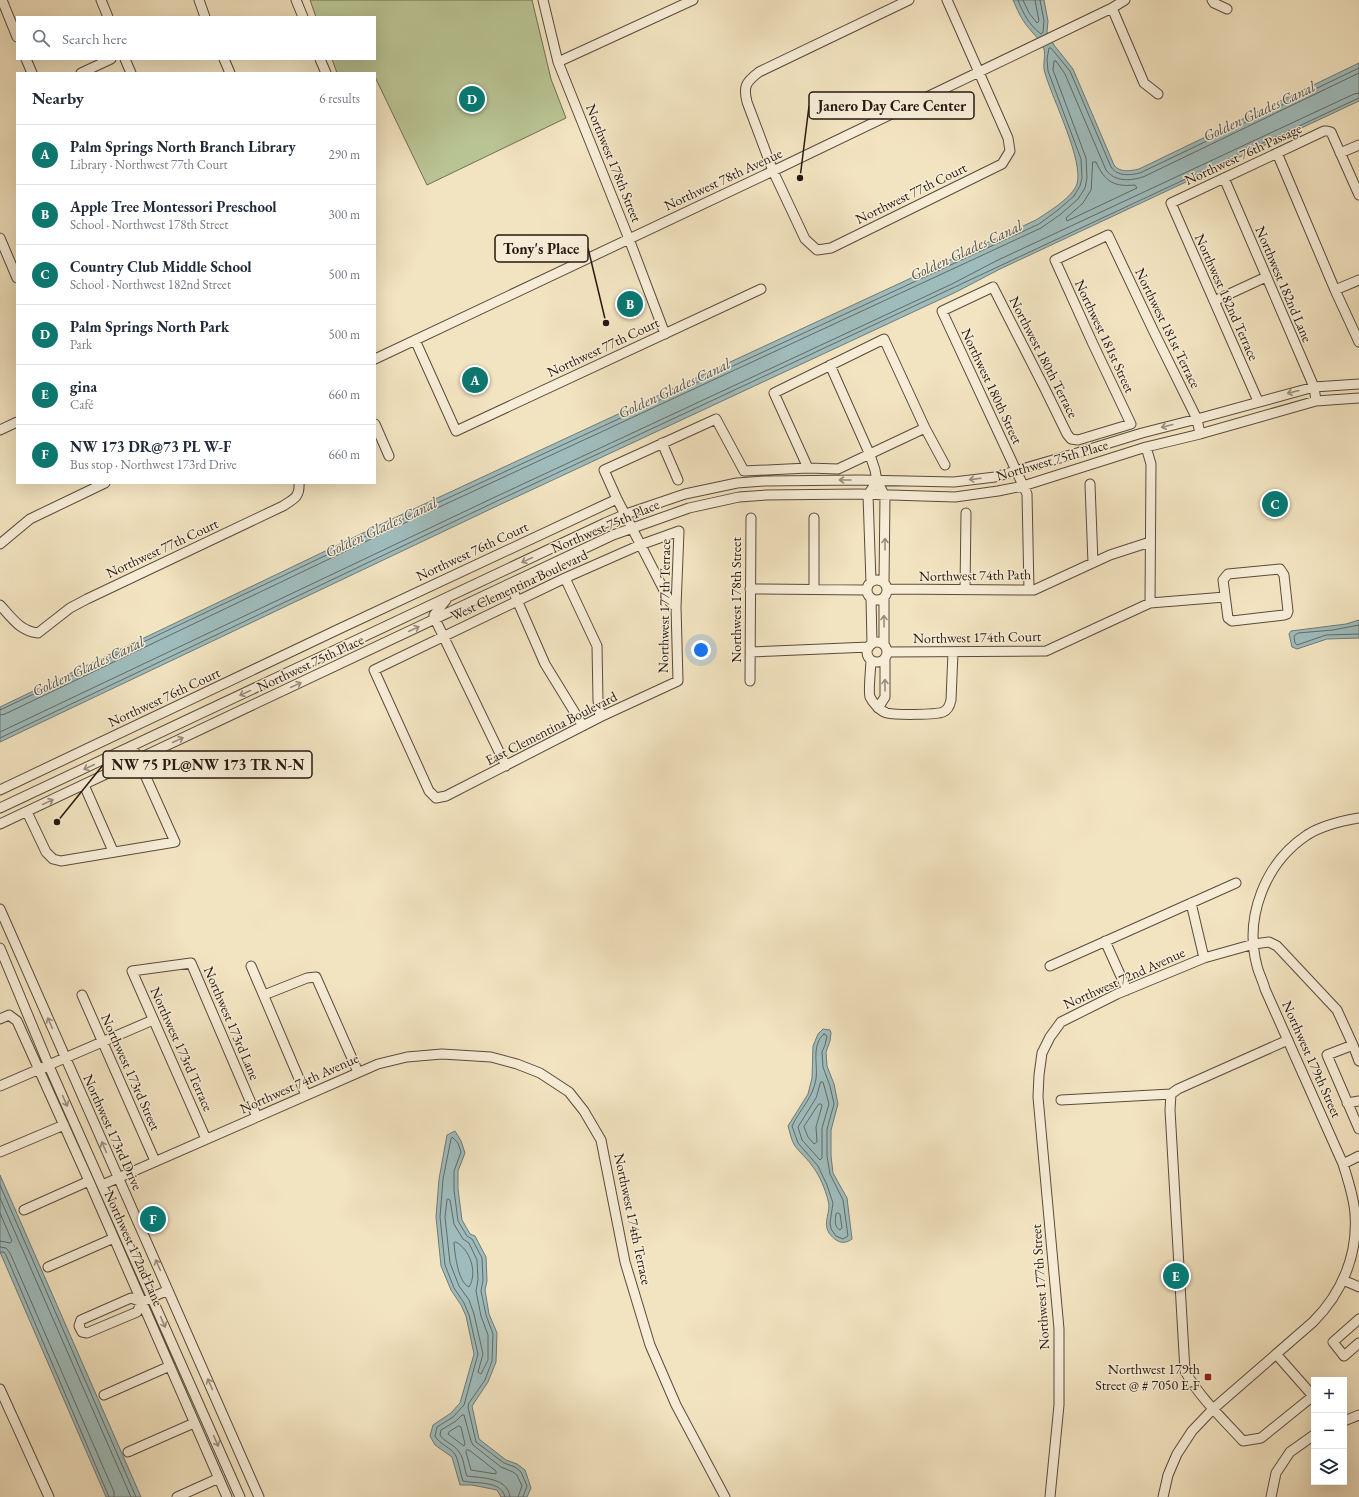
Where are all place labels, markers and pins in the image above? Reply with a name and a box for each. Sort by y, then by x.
pin: D [459,84,485,114]
callout: Janero Day Care Center [809,92,974,119]
callout: Tony's Place [495,235,588,262]
pin: B [617,289,643,319]
pin: A [462,365,488,395]
pin: C [1262,489,1288,519]
callout: NW 75 PL@NW 173 TR N-N [103,751,312,778]
pin: F [140,1204,166,1234]
pin: E [1163,1261,1189,1291]
place label: Northwest 179th Street @ # 7050 E-F [1095,1360,1200,1394]
marker: Northwest 179th Street @ # 7050 E-F [1203,1372,1213,1382]

